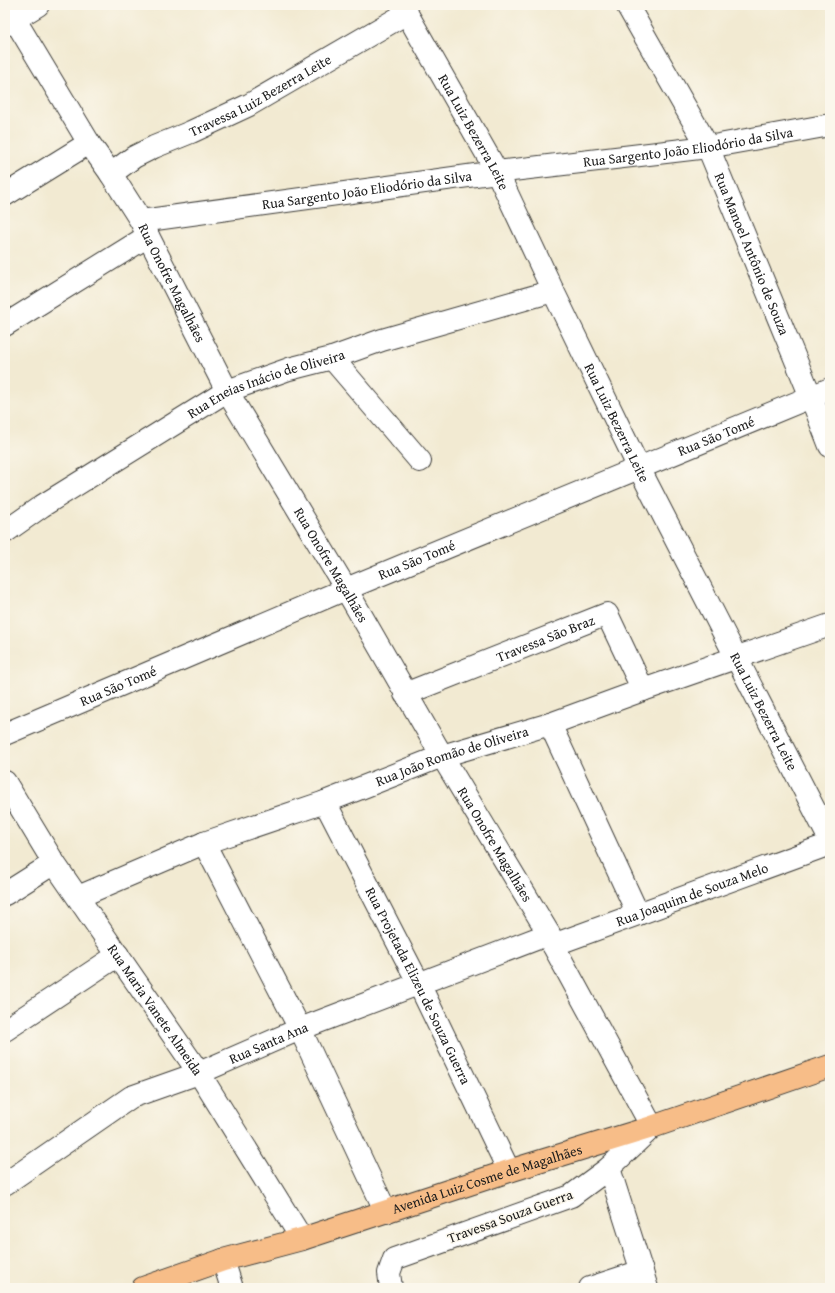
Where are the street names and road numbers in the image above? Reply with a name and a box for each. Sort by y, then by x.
street label: Travessa Luiz Bezerra Leite [186,49,335,142]
street label: Rua Luiz Bezerra Leite [433,70,514,194]
street label: Rua Sargento João Eliodório da Silva [582,122,795,172]
street label: Rua Sargento João Eliodório da Silva [261,166,473,214]
street label: Rua Manoel Antônio de Souza [710,169,795,338]
street label: Rua Onofre Magalhães [134,220,211,346]
street label: Rua Eneias Inácio de Oliveira [183,344,348,423]
street label: Rua Luiz Bezerra Leite [580,360,655,486]
street label: Rua São Tomé [675,411,758,461]
street label: Rua Onofre Magalhães [289,503,373,626]
street label: Rua São Tomé [375,535,459,585]
street label: Travessa São Braz [493,610,597,667]
street label: Rua Luiz Bezerra Leite [725,649,803,774]
street label: Rua São Tomé [77,661,160,711]
street label: Rua João Romão de Oliveira [373,721,531,791]
street label: Rua Onofre Magalhães [453,783,537,906]
street label: Rua Joaquim de Souza Melo [613,857,771,931]
street label: Rua Projetada Elizeu de Souza Guerra [361,884,476,1088]
street label: Rua Maria Vanete Almeida [103,940,208,1080]
street label: Rua Santa Ana [226,1017,311,1069]
street label: Avenida Luiz Cosme de Magalhães [389,1139,584,1219]
street label: Travessa Souza Guerra [445,1184,576,1248]

